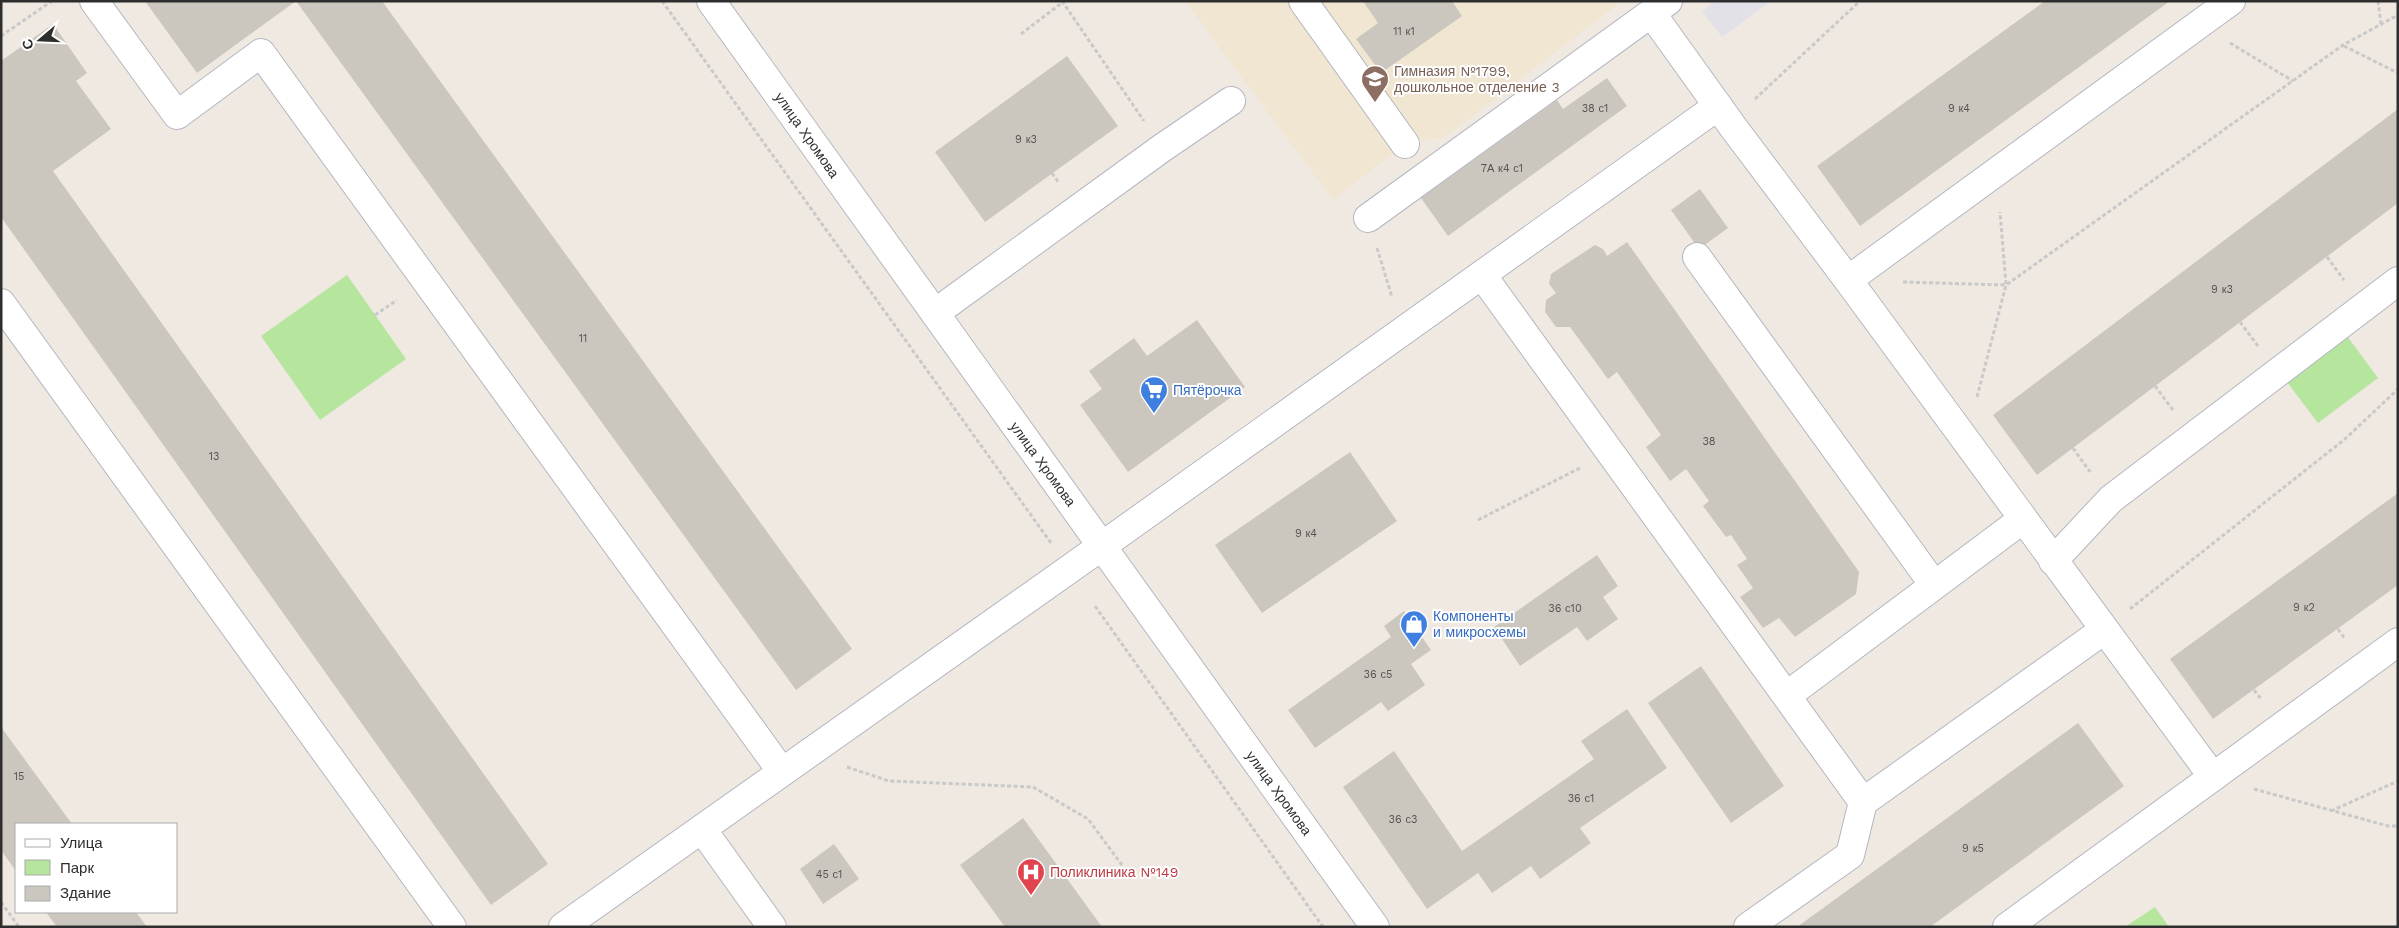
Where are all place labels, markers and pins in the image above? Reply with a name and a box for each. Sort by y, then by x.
place label: Гимназия №1799, дошкольное отделение 3 [1394,63,1560,95]
school or university icon: Гимназия №1799, дошкольное отделение 3 [1360,64,1390,103]
supermarket icon: Пятёрочка [1139,375,1169,414]
place label: Пятёрочка [1173,382,1242,398]
place label: Компоненты и микросхемы [1433,608,1526,640]
shop icon: Компоненты и микросхемы [1399,609,1429,648]
hospital icon: Поликлиника №149 [1016,857,1046,896]
place label: Поликлиника №149 [1050,864,1178,880]

